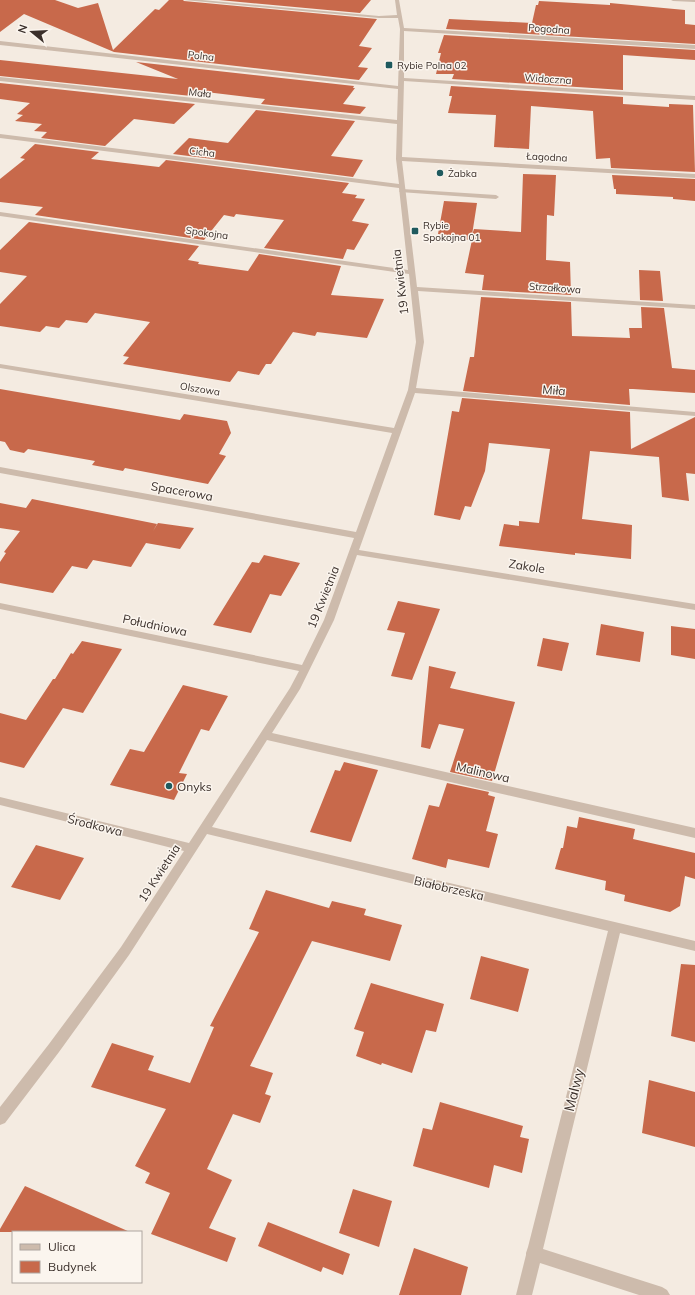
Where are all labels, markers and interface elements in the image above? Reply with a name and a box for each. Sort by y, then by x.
north arrow [12,12,52,52]
street label: Pogodna [528,21,570,37]
text: N [15,23,30,35]
street label: Polna [187,48,215,64]
place label: Rybie Polna 02 [397,59,467,72]
marker: Rybie Polna 02 [384,60,394,70]
street label: Widoczna [524,71,572,87]
street label: Mała [188,85,212,101]
street label: Cicha [188,144,216,160]
street label: Łagodna [525,149,568,165]
place label: Żabka [448,167,477,180]
marker: Żabka [435,168,445,178]
place label: Rybie Spokojna 01 [423,219,481,244]
street label: Spokojna [185,224,229,242]
marker: Rybie Spokojna 01 [410,226,420,236]
street label: 19 Kwietnia [389,248,411,316]
street label: Strzałkowa [529,280,581,296]
street label: Olszowa [179,379,221,399]
street label: Miła [542,382,566,398]
street label: Spacerowa [150,478,214,504]
street label: Zakole [508,556,546,576]
street label: 19 Kwietnia [304,564,342,630]
street label: Południowa [121,611,189,639]
street label: Malinowa [455,759,511,785]
place label: Onyks [177,779,212,794]
marker: Onyks [164,781,174,791]
street label: Środkowa [66,811,124,839]
street label: 19 Kwietnia [135,841,183,905]
street label: Białobrzeska [413,873,485,903]
street label: Malwy [560,1066,588,1113]
legend [12,1231,142,1283]
text: Ulica [48,1239,76,1254]
text: Budynek [48,1259,97,1274]

